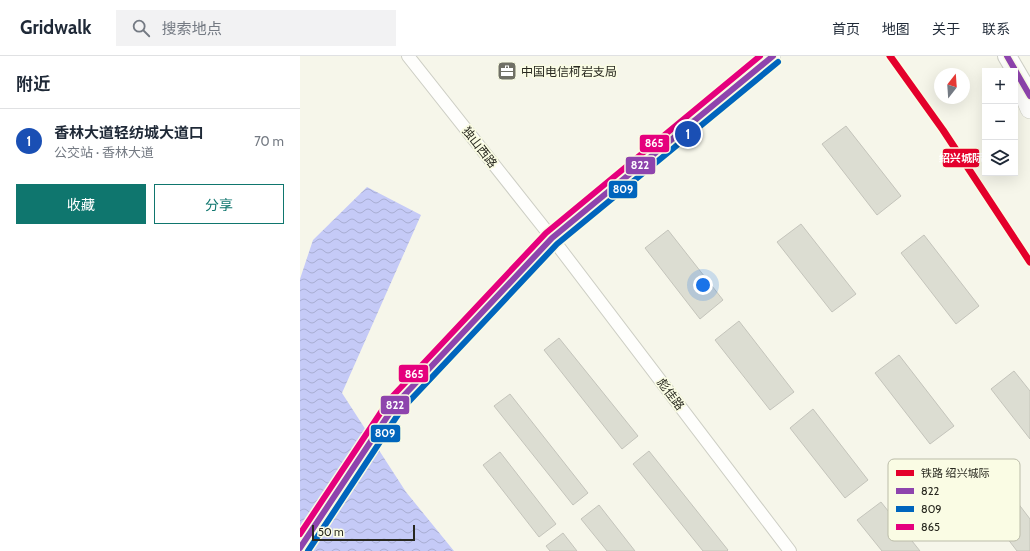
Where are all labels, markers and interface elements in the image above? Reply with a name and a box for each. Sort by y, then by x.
search box [116,10,396,46]
text: Gridwalk [20,16,92,39]
icon: search [130,17,152,39]
text: 搜索地点 [162,20,222,38]
text: 首页 [832,20,860,38]
text: 地图 [882,20,910,38]
text: 关于 [932,20,960,38]
text: 联系 [982,20,1010,38]
office icon: 中国电信柯岩支局 [496,60,518,82]
place label: 中国电信柯岩支局 [521,64,617,79]
north arrow [934,68,970,104]
map controls [982,68,1018,176]
button: + [982,68,1018,104]
text: 附近 [16,74,50,94]
button: − [982,104,1018,140]
pin: 1 [675,119,701,149]
street label: 独山西路 [459,123,501,171]
text: 香林大道轻纺城大道口 [54,124,204,142]
text: 1 [27,133,31,149]
text: 70 m [254,133,284,149]
line badge: 865 [639,134,670,153]
text: 865 [645,136,663,150]
button: layers [982,140,1018,176]
text: 公交站 · 香林大道 [54,144,154,160]
line badge: 绍兴城际 [942,148,980,168]
text: 绍兴城际 [939,151,983,165]
line badge: 822 [625,156,656,175]
text: 822 [631,158,649,172]
line badge: 809 [608,180,638,199]
text: 809 [613,182,633,196]
button: 收藏 [16,184,146,224]
button: 分享 [154,184,284,224]
your location [693,275,713,295]
line badge: 865 [398,364,429,383]
text: 865 [405,367,423,381]
street label: 彪佳路 [654,375,688,413]
line badge: 822 [380,395,410,415]
text: 822 [386,398,404,412]
line badge: 809 [370,424,401,443]
text: 809 [375,426,395,440]
legend [888,459,1020,541]
text: 铁路 绍兴城际 [921,466,989,480]
text: 822 [921,484,939,498]
text: 809 [921,502,942,516]
text: 865 [921,520,940,534]
scale bar [312,523,415,542]
text: 50 m [318,525,344,539]

